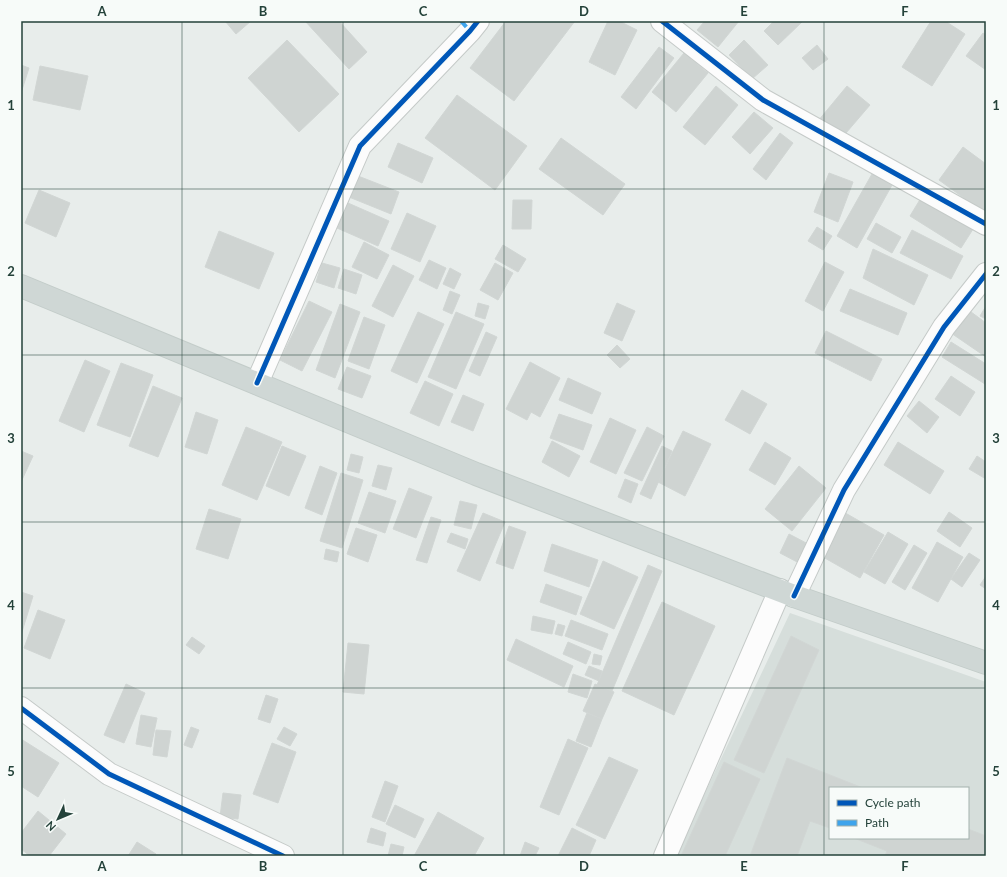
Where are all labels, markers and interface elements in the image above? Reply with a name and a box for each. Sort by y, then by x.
text: A [96,3,107,19]
text: B [259,3,268,19]
text: C [419,3,428,19]
text: D [579,3,589,19]
text: E [740,3,748,19]
text: F [901,3,909,19]
text: 1 [7,97,15,113]
text: 1 [992,97,1000,113]
text: 2 [7,263,15,279]
text: 2 [992,263,1000,279]
text: 3 [7,430,15,446]
text: 3 [992,430,1000,446]
text: 4 [7,597,15,613]
text: 4 [992,597,1000,613]
text: 5 [7,763,15,779]
text: 5 [992,763,1000,779]
legend [829,787,969,839]
text: Cycle path [865,795,920,810]
north arrow [38,799,78,839]
text: Path [865,815,889,830]
text: N [43,819,58,834]
text: A [96,858,107,874]
text: B [259,858,268,874]
text: C [419,858,428,874]
text: D [579,858,589,874]
text: E [740,858,748,874]
text: F [901,858,909,874]

